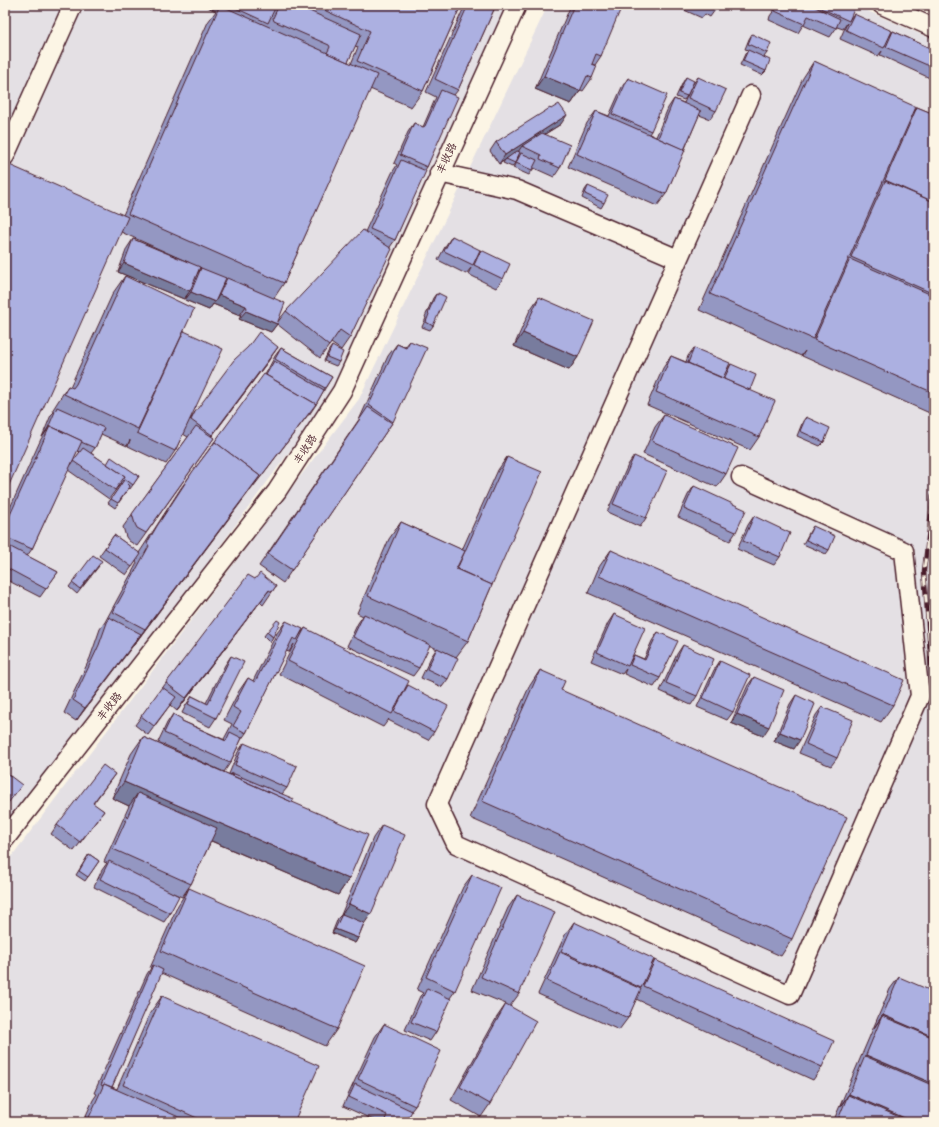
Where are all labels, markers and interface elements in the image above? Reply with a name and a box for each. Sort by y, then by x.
street label: 丰收路 [432,140,462,177]
street label: 丰收路 [289,431,322,468]
street label: 丰收路 [93,688,127,725]

